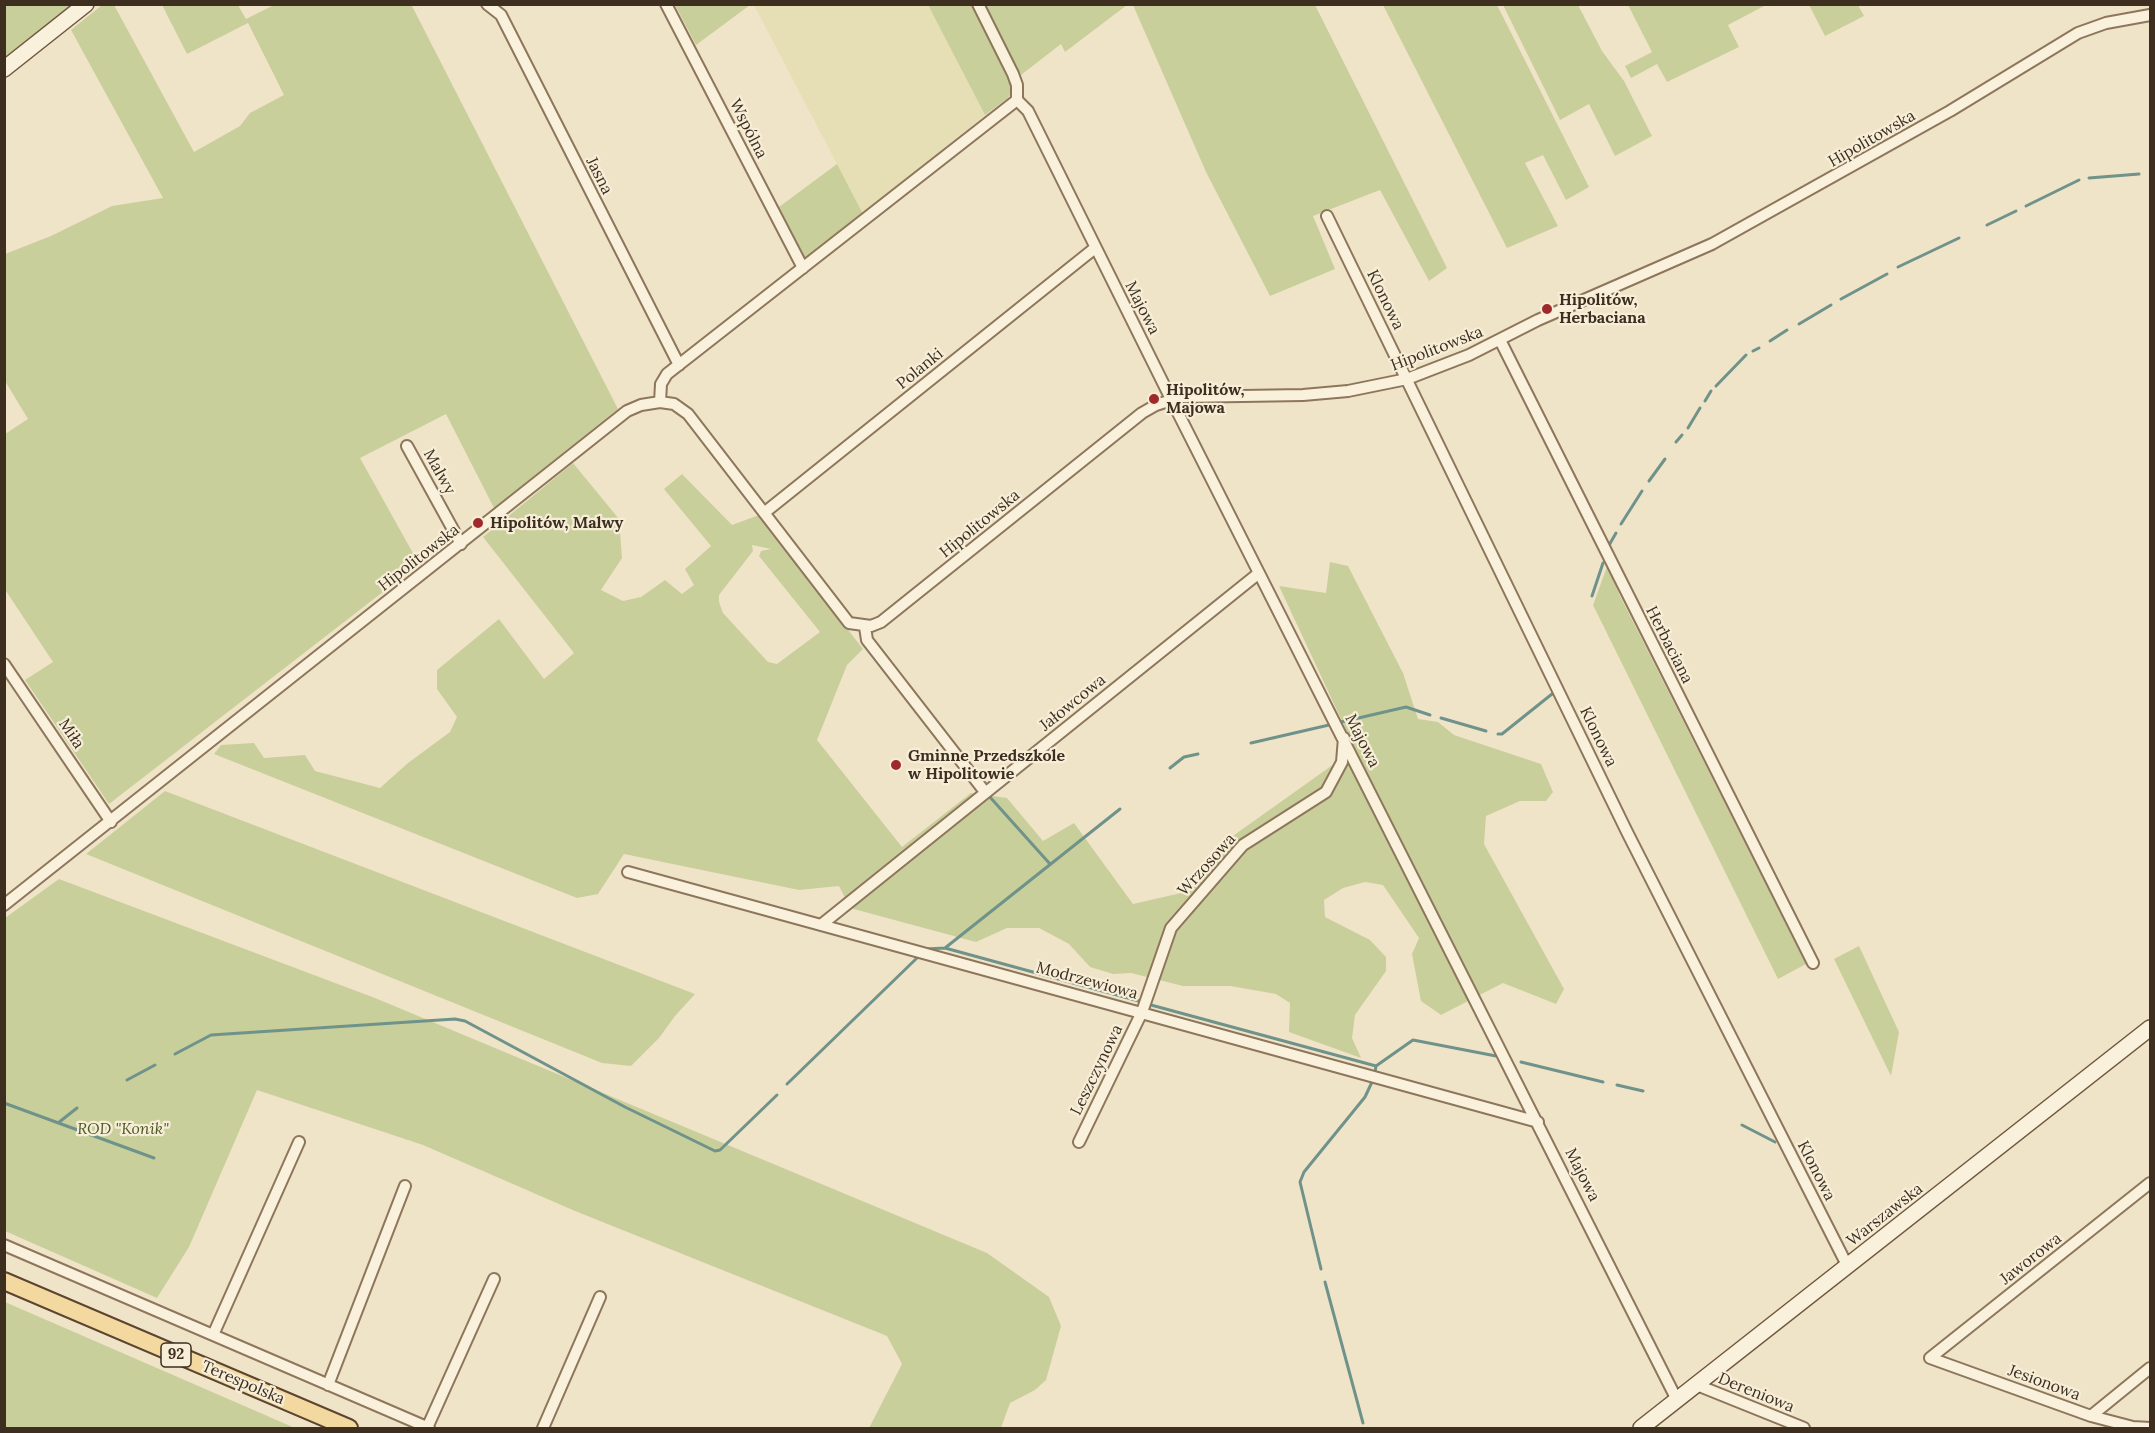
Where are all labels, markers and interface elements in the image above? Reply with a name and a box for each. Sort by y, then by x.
street label: Wspólna [725,96,771,162]
street label: Hipolitowska [1825,106,1919,172]
street label: Jasna [582,154,616,198]
street label: Klonowa [1362,267,1408,333]
street label: Majowa [1120,278,1164,338]
place label: Hipolitów, Herbaciana [1559,290,1646,328]
marker: Hipolitów, Herbaciana [1540,302,1554,316]
street label: Hipolitowska [1388,323,1486,375]
street label: Polanki [893,344,947,394]
place label: Hipolitów, Majowa [1166,380,1245,418]
marker: Hipolitów, Majowa [1147,392,1161,406]
street label: Malwy [419,446,459,498]
street label: Hipolitowska [936,486,1024,562]
place label: Hipolitów, Malwy [490,513,623,533]
marker: Hipolitów, Malwy [471,516,485,530]
street label: Hipolitowska [375,520,463,596]
street label: Herbaciana [1641,603,1697,687]
street label: Jałowcowa [1036,671,1110,735]
street label: Klonowa [1575,704,1621,770]
street label: Majowa [1340,711,1384,771]
street label: Miła [54,715,88,753]
place label: Gminne Przedszkole w Hipolitowie [908,746,1065,784]
marker: Gminne Przedszkole w Hipolitowie [889,758,903,772]
street label: Wrzosowa [1174,830,1240,900]
street label: Modrzewiowa [1034,958,1140,1004]
street label: Leszczynowa [1067,1022,1127,1118]
park label: ROD "Konik" [77,1119,169,1139]
street label: Klonowa [1793,1138,1839,1204]
street label: Majowa [1560,1145,1604,1205]
street label: Warszawska [1843,1179,1927,1251]
street label: Jaworowa [1996,1229,2066,1289]
road number: 92 [161,1343,191,1367]
street label: Terespolska [198,1357,288,1409]
street label: Jesionowa [2005,1361,2083,1405]
street label: Dereniowa [1715,1369,1797,1417]

